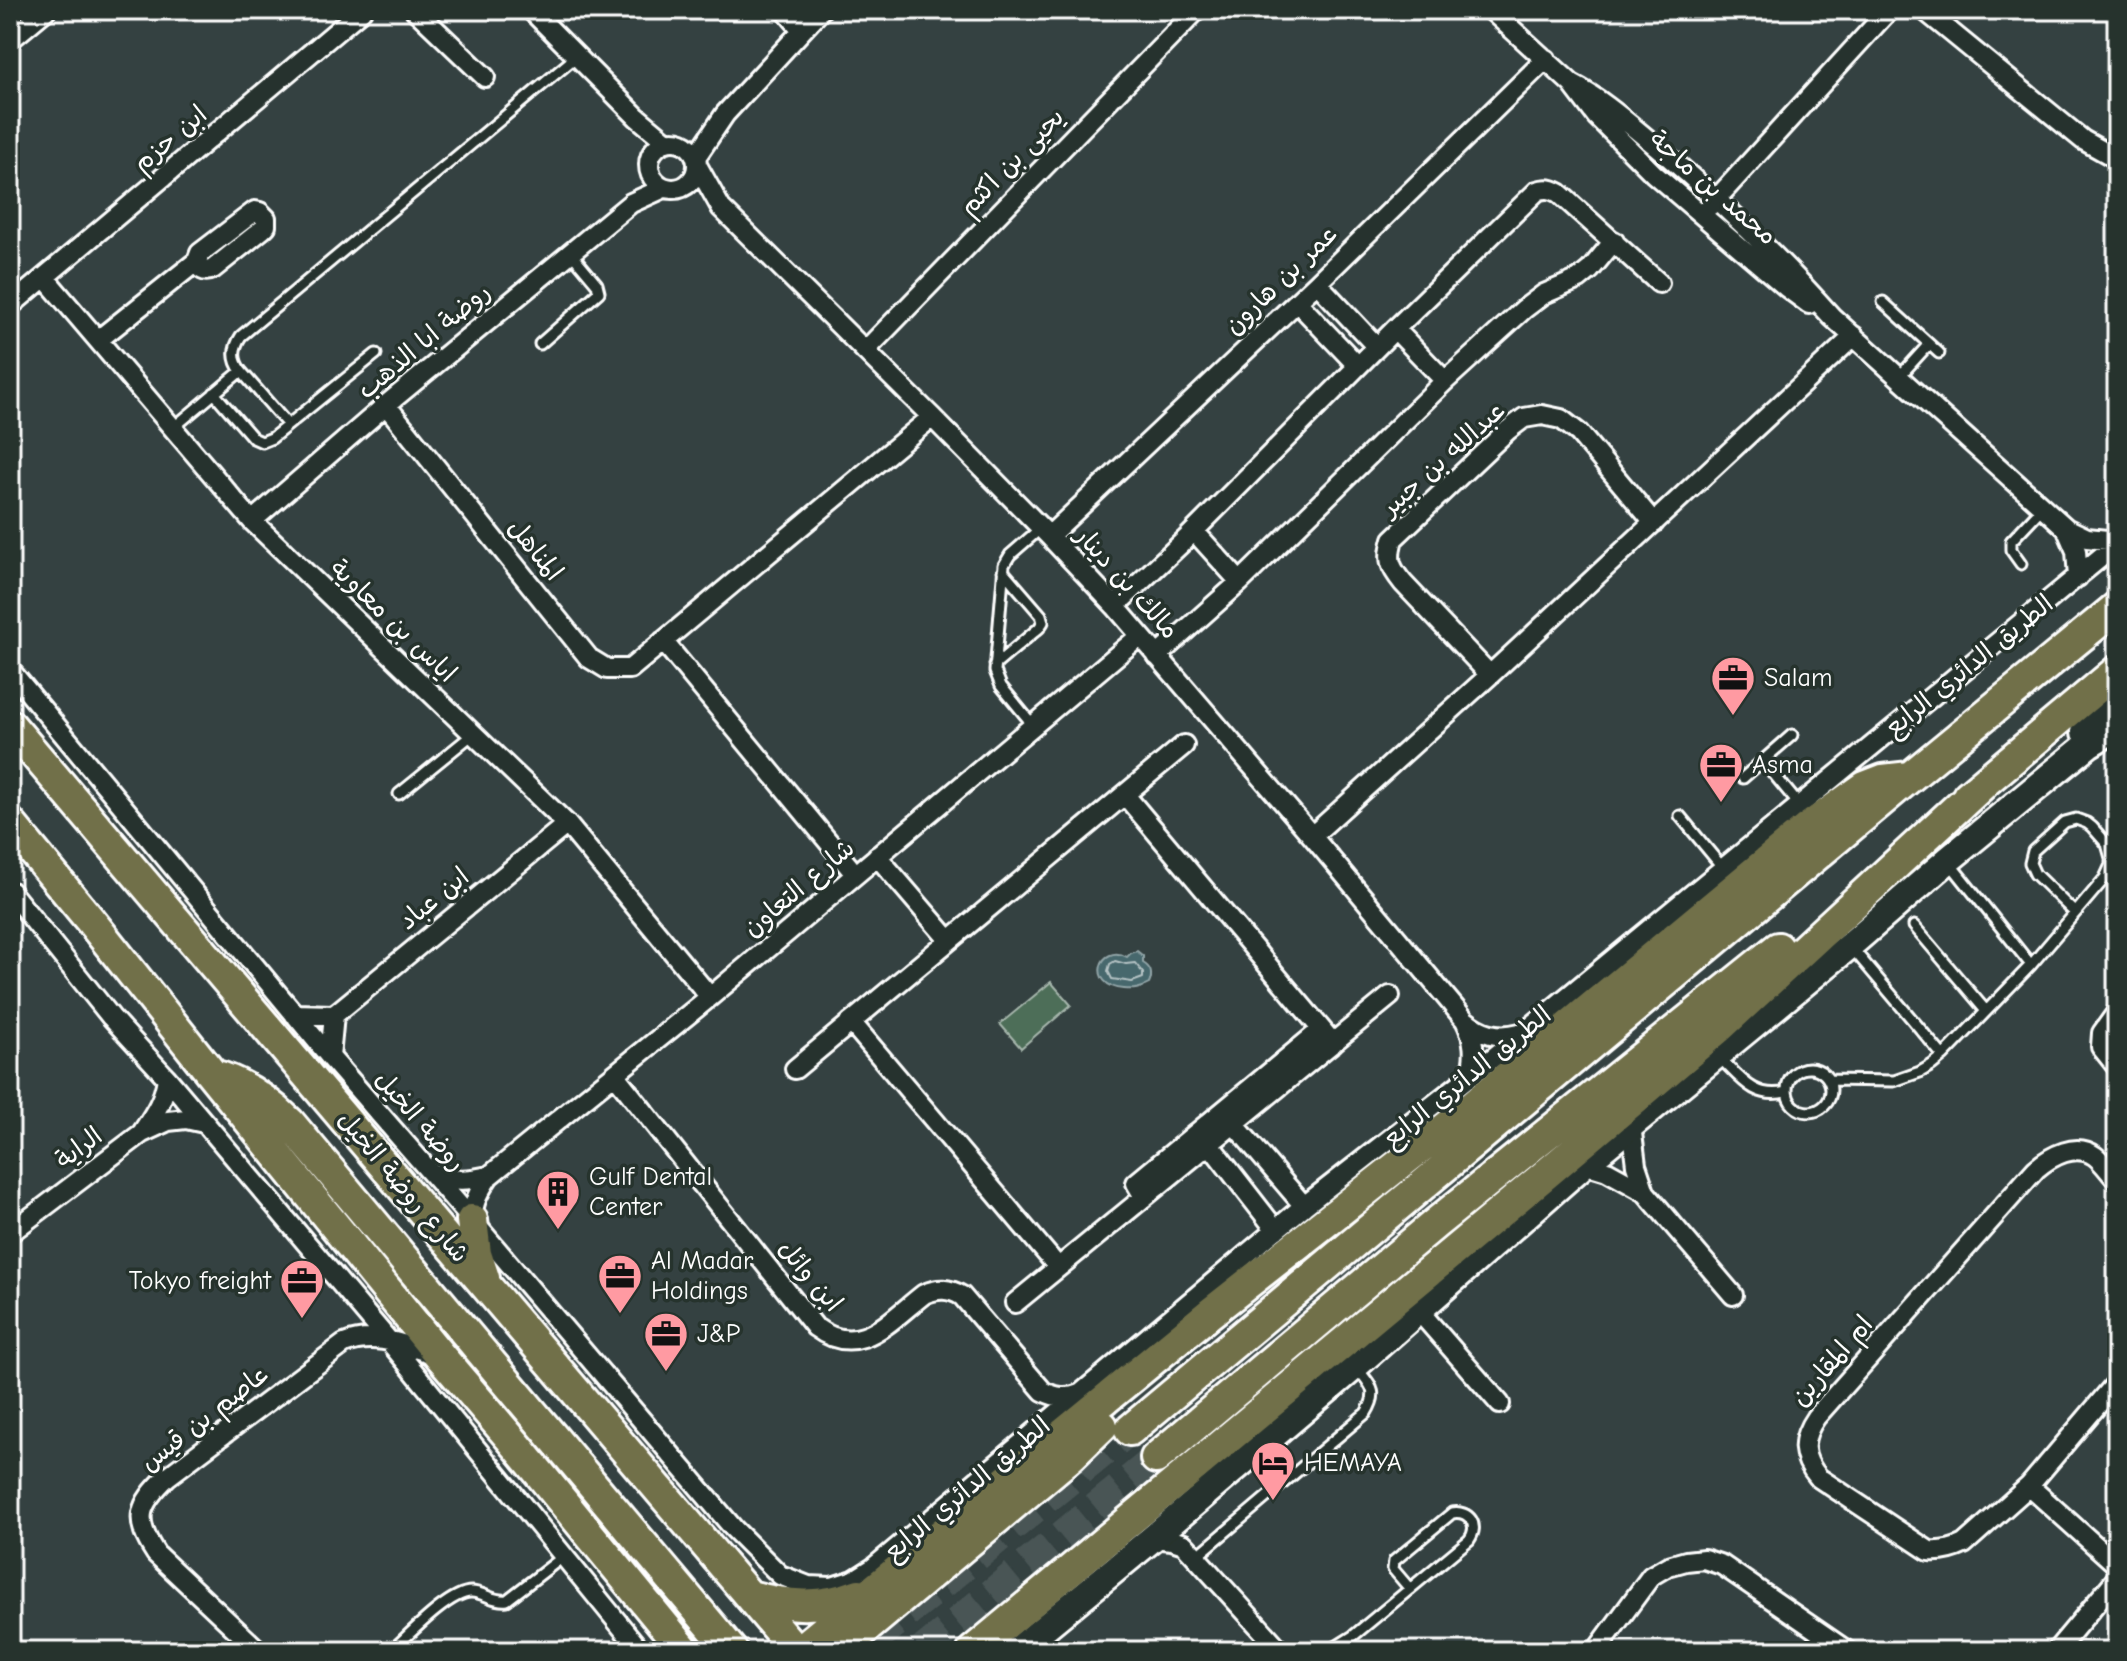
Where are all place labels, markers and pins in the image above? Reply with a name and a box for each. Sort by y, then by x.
office icon: Salam [1709,654,1757,717]
place label: Salam [1764,663,1832,693]
office icon: Asma [1697,741,1745,804]
place label: Asma [1752,750,1813,780]
place label: Gulf Dental Center [589,1162,712,1222]
building icon: Gulf Dental Center [534,1168,582,1231]
place label: Al Madar Holdings [651,1246,754,1306]
office icon: Al Madar Holdings [596,1252,644,1315]
office icon: Tokyo freight [278,1257,326,1320]
place label: Tokyo freight [129,1266,273,1296]
office icon: J&P [642,1310,690,1373]
place label: J&P [697,1319,740,1349]
hotel icon: HEMAYA [1249,1439,1297,1502]
place label: HEMAYA [1304,1448,1402,1478]

